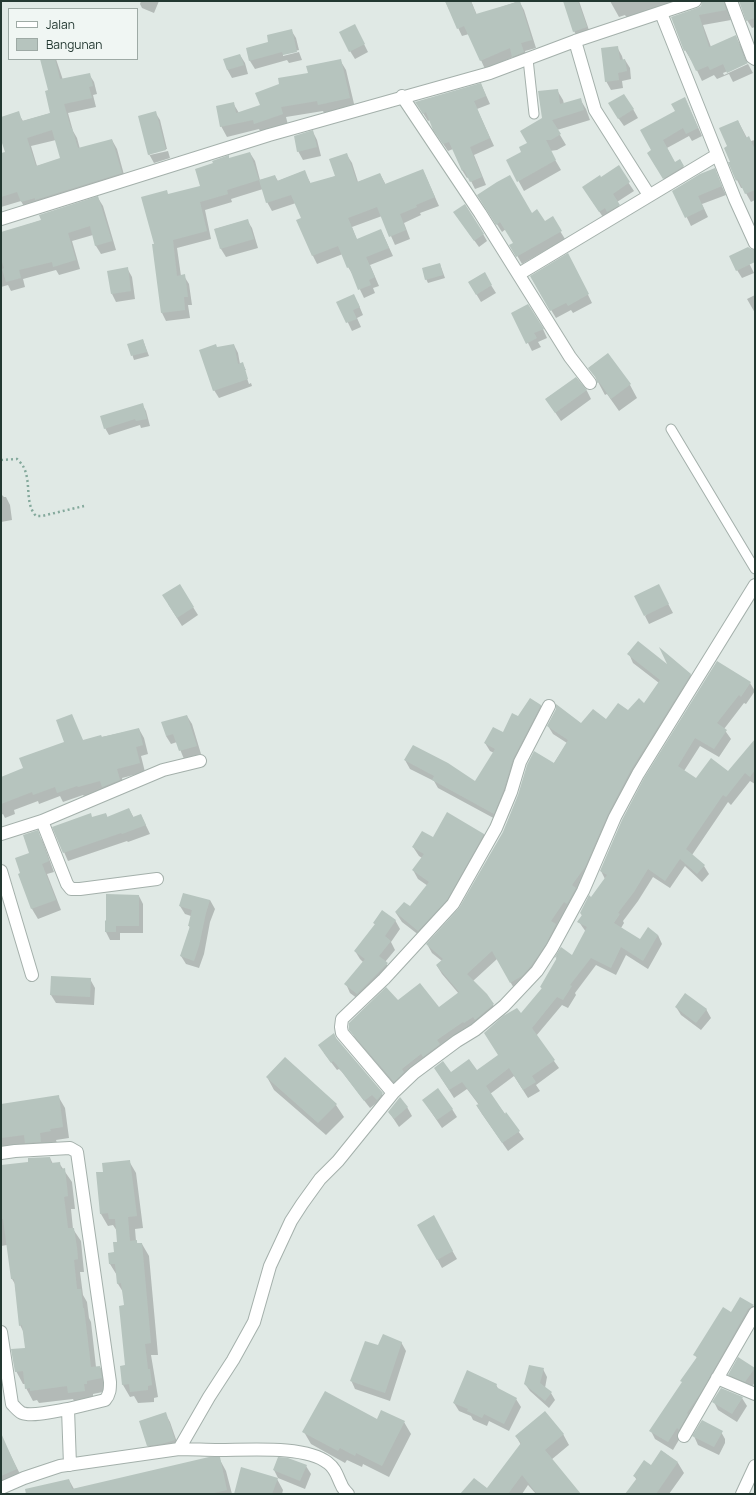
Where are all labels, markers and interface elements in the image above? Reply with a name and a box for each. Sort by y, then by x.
legend [8,8,138,60]
text: Jalan [46,16,75,33]
text: Bangunan [46,36,102,53]

